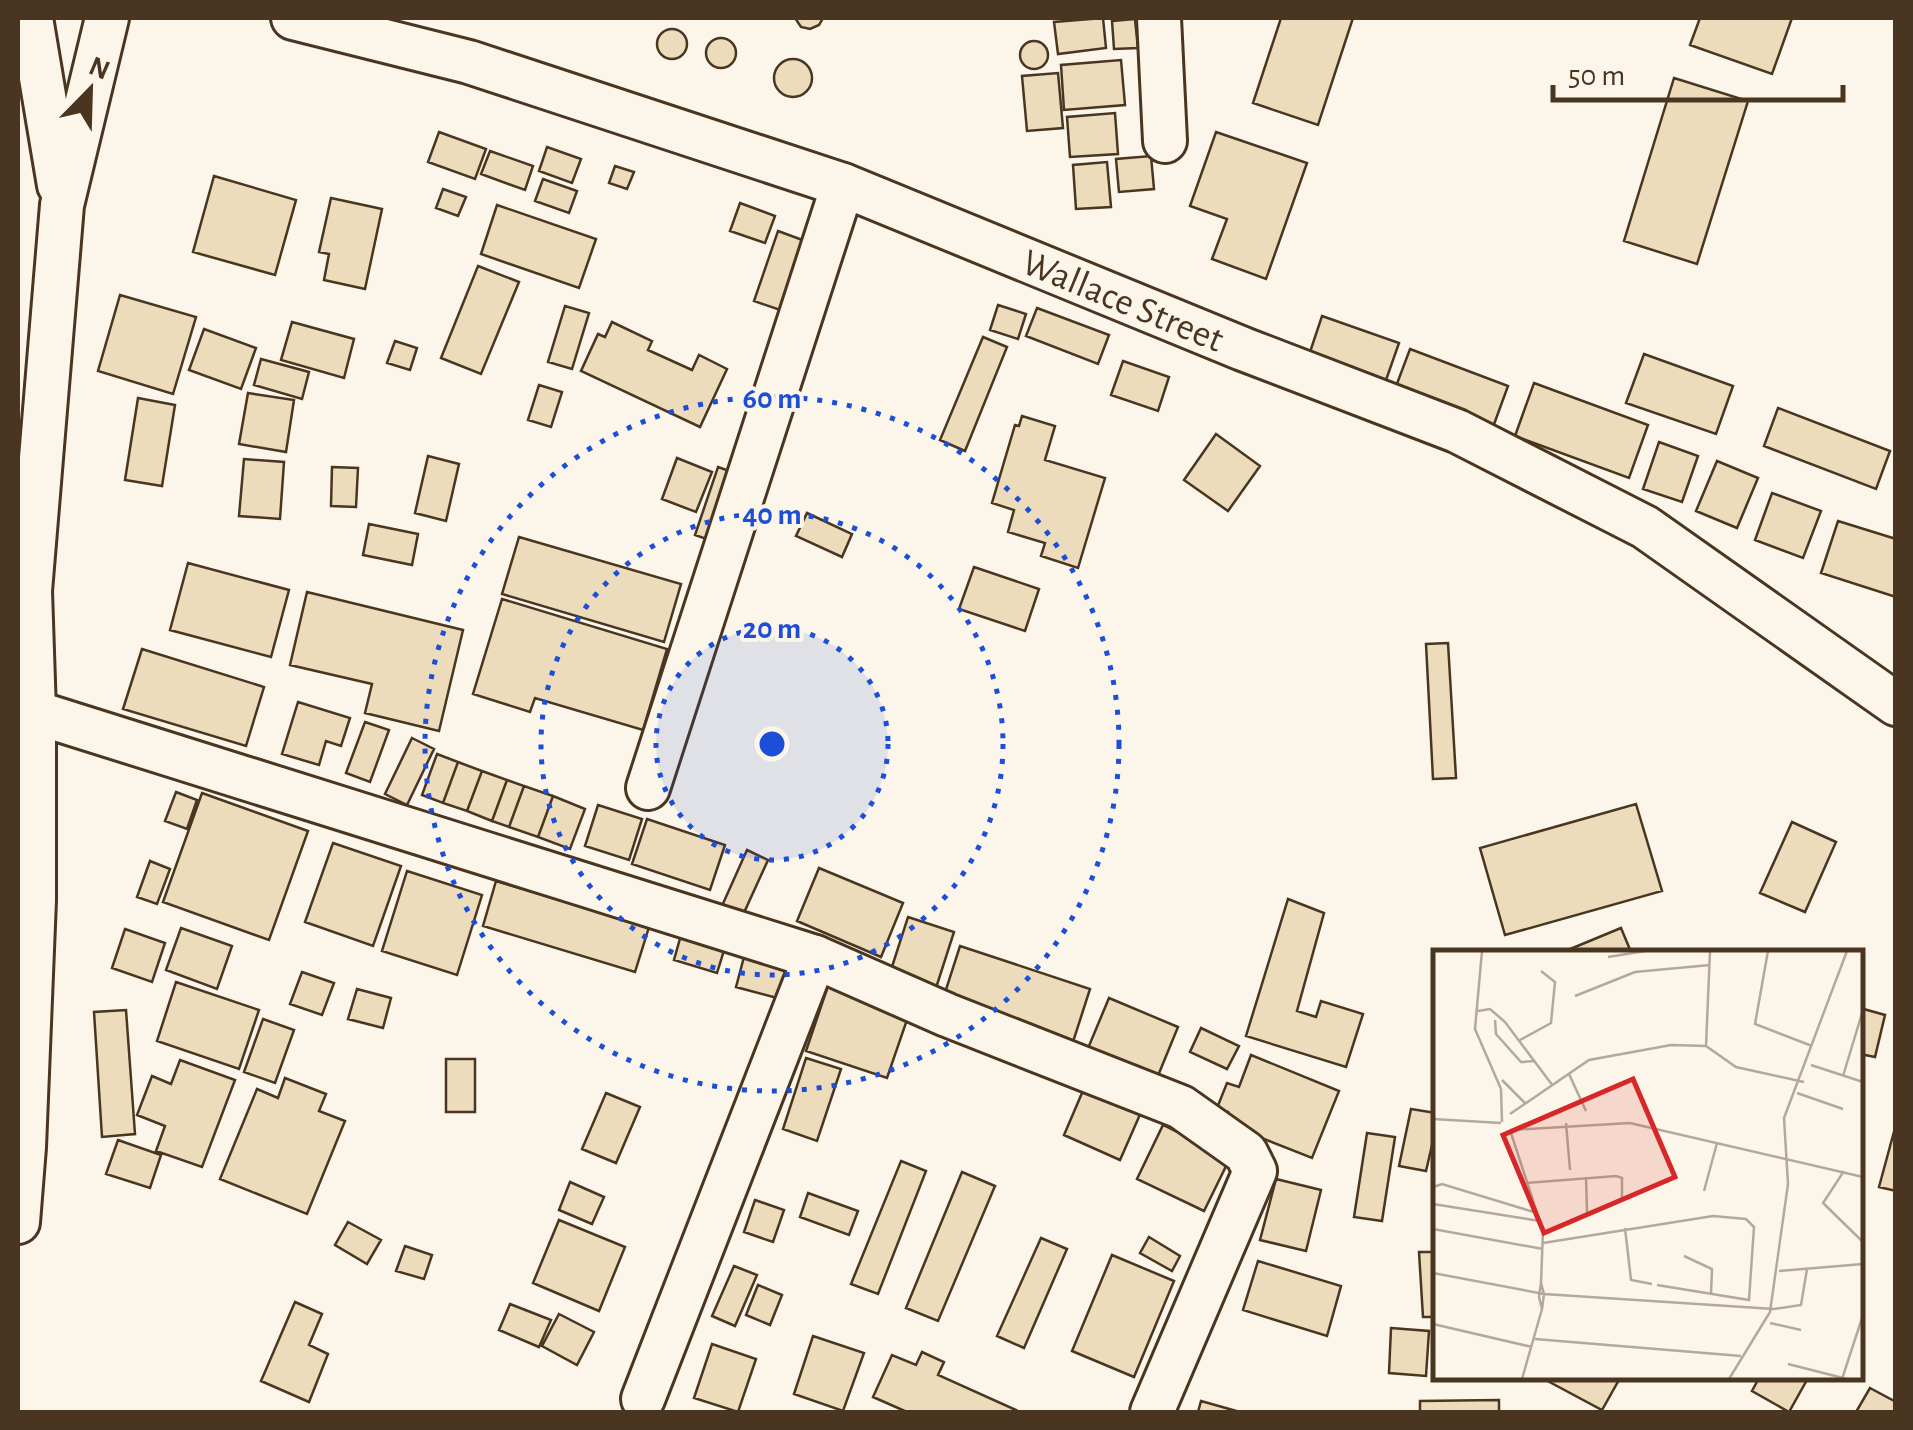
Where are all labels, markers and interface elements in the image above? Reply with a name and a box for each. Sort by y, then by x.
north arrow [40,40,140,140]
scale bar [1553,40,1843,102]
text: N [85,52,113,86]
text: 50 m [1568,61,1625,91]
street label: Wallace Street [1016,244,1229,360]
text: 60 m [743,384,801,414]
text: 40 m [742,500,802,530]
text: 20 m [743,614,801,644]
centre of rings [754,726,790,762]
inset map [1433,950,1863,1380]

